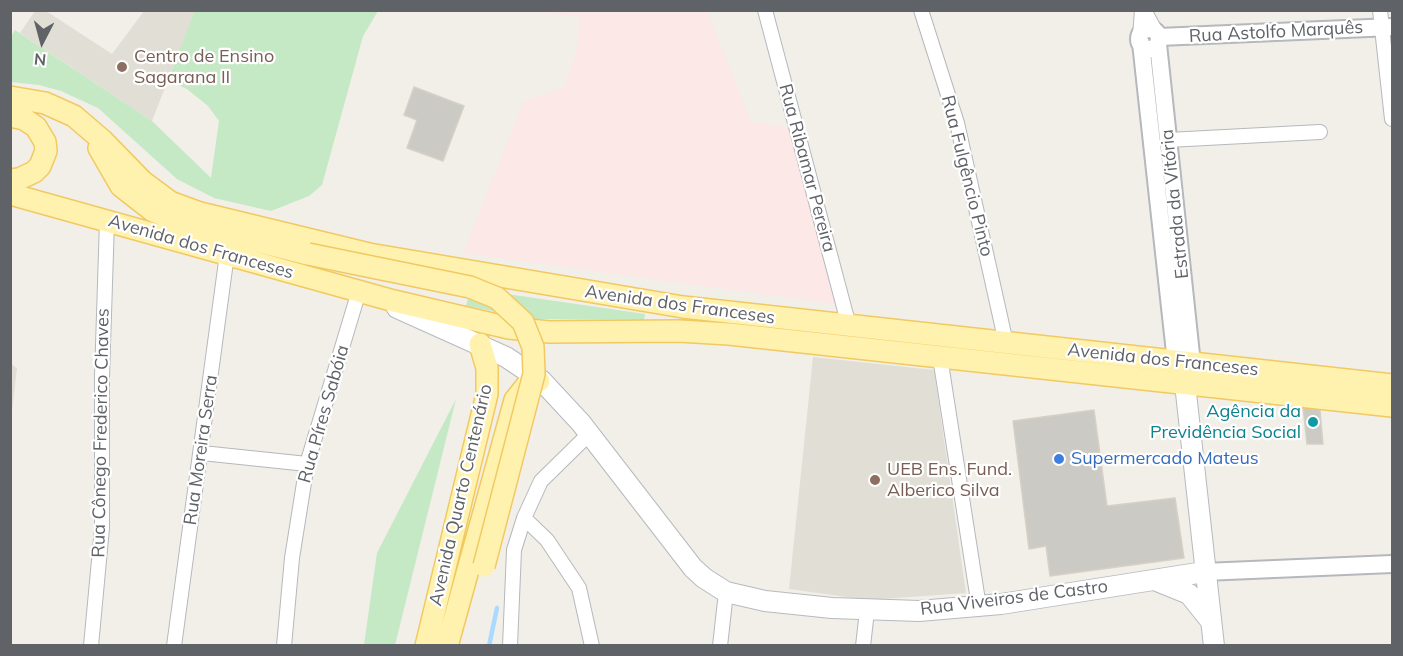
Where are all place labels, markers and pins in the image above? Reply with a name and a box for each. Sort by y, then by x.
place label: Centro de Ensino Sagarana II [134,46,274,88]
marker: Centro de Ensino Sagarana II [115,60,129,74]
place label: Agência da Previdência Social [1150,401,1301,444]
marker: Agência da Previdência Social [1306,415,1320,429]
place label: Supermercado Mateus [1071,448,1259,470]
marker: Supermercado Mateus [1052,452,1066,466]
place label: UEB Ens. Fund. Alberico Silva [887,459,1012,502]
marker: UEB Ens. Fund. Alberico Silva [868,473,882,487]

